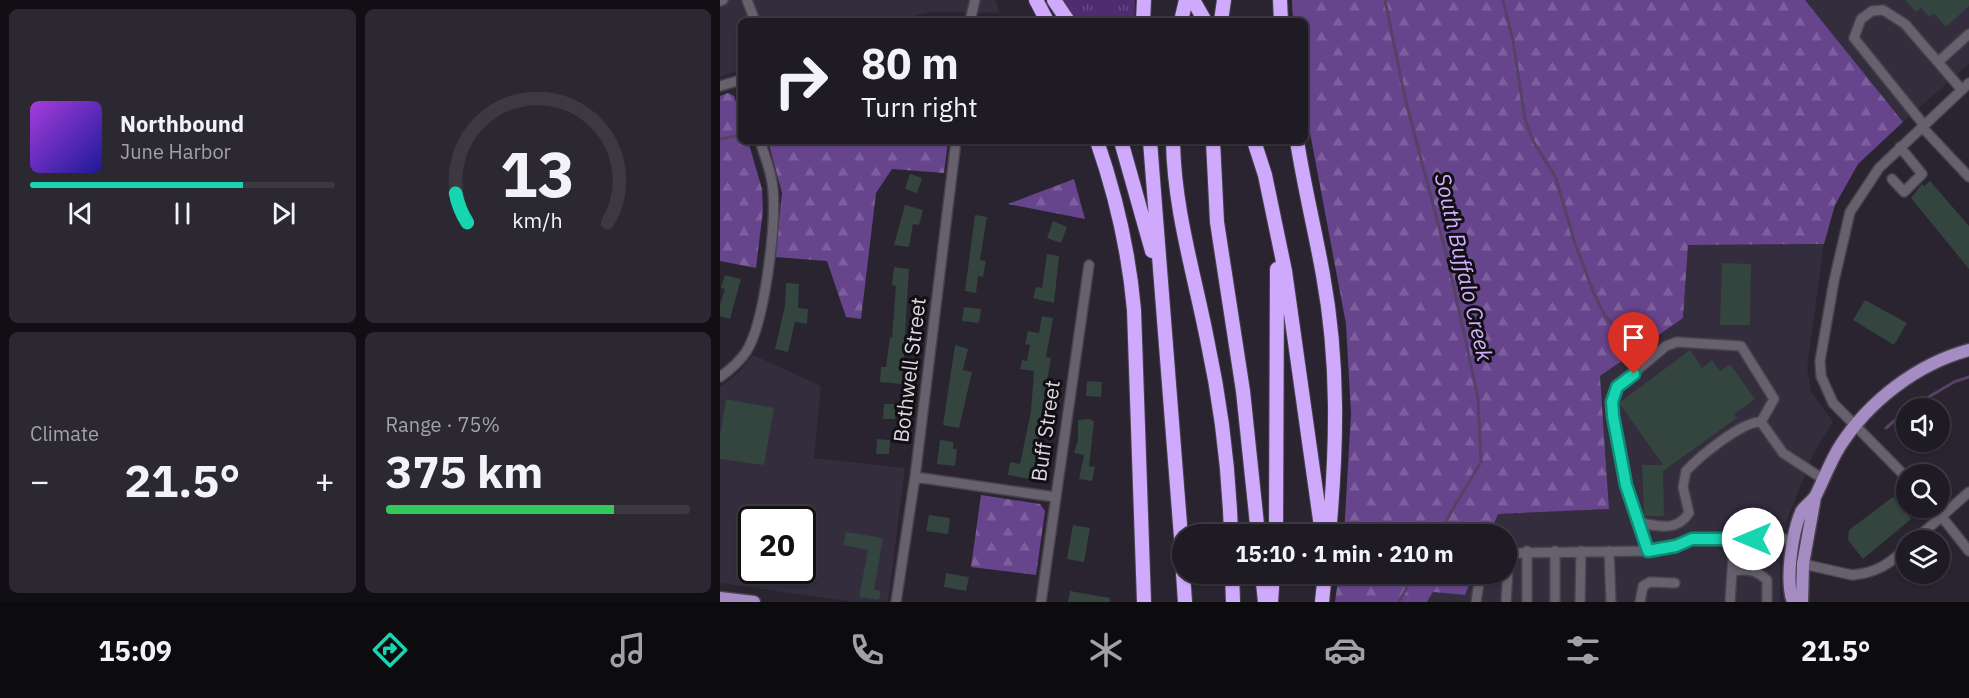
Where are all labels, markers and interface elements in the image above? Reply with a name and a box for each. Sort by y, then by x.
text: 80 m [861,36,959,91]
icon: right [762,42,840,120]
text: Turn right [861,89,978,124]
text: Northbound [120,109,244,138]
text: 13 [500,133,575,214]
text: June Harbor [120,138,231,165]
water label: South Buffalo Creek [1429,170,1500,364]
icon: previous [64,197,97,230]
icon: pause [166,197,199,230]
icon: next [267,197,300,230]
text: km/h [513,206,563,234]
street label: Bothwell Street [886,296,932,444]
pin [1608,312,1659,374]
icon: arrive [1617,321,1650,354]
street label: Buff Street [1024,379,1066,483]
map controls [1896,398,1950,584]
button: sound [1896,398,1950,452]
text: Range · 75% [386,411,500,438]
text: Climate [30,420,99,447]
text: 375 km [386,442,543,500]
text: 21.5° [124,451,240,509]
text: − [30,459,50,502]
text: + [315,459,334,502]
button: search [1896,464,1950,518]
speed limit sign: 20 [738,506,816,584]
position arrow [1721,507,1785,571]
button: layers [1896,530,1950,584]
text: 15:10 · 1 min · 210 m [1235,539,1454,568]
icon: directions [369,629,411,671]
icon: music [607,629,649,671]
icon: phone [846,629,888,671]
icon: climate [1085,629,1127,671]
icon: car [1324,629,1366,671]
icon: filters [1562,629,1604,671]
text: 15:09 [98,633,172,668]
text: 21.5° [1801,633,1871,668]

